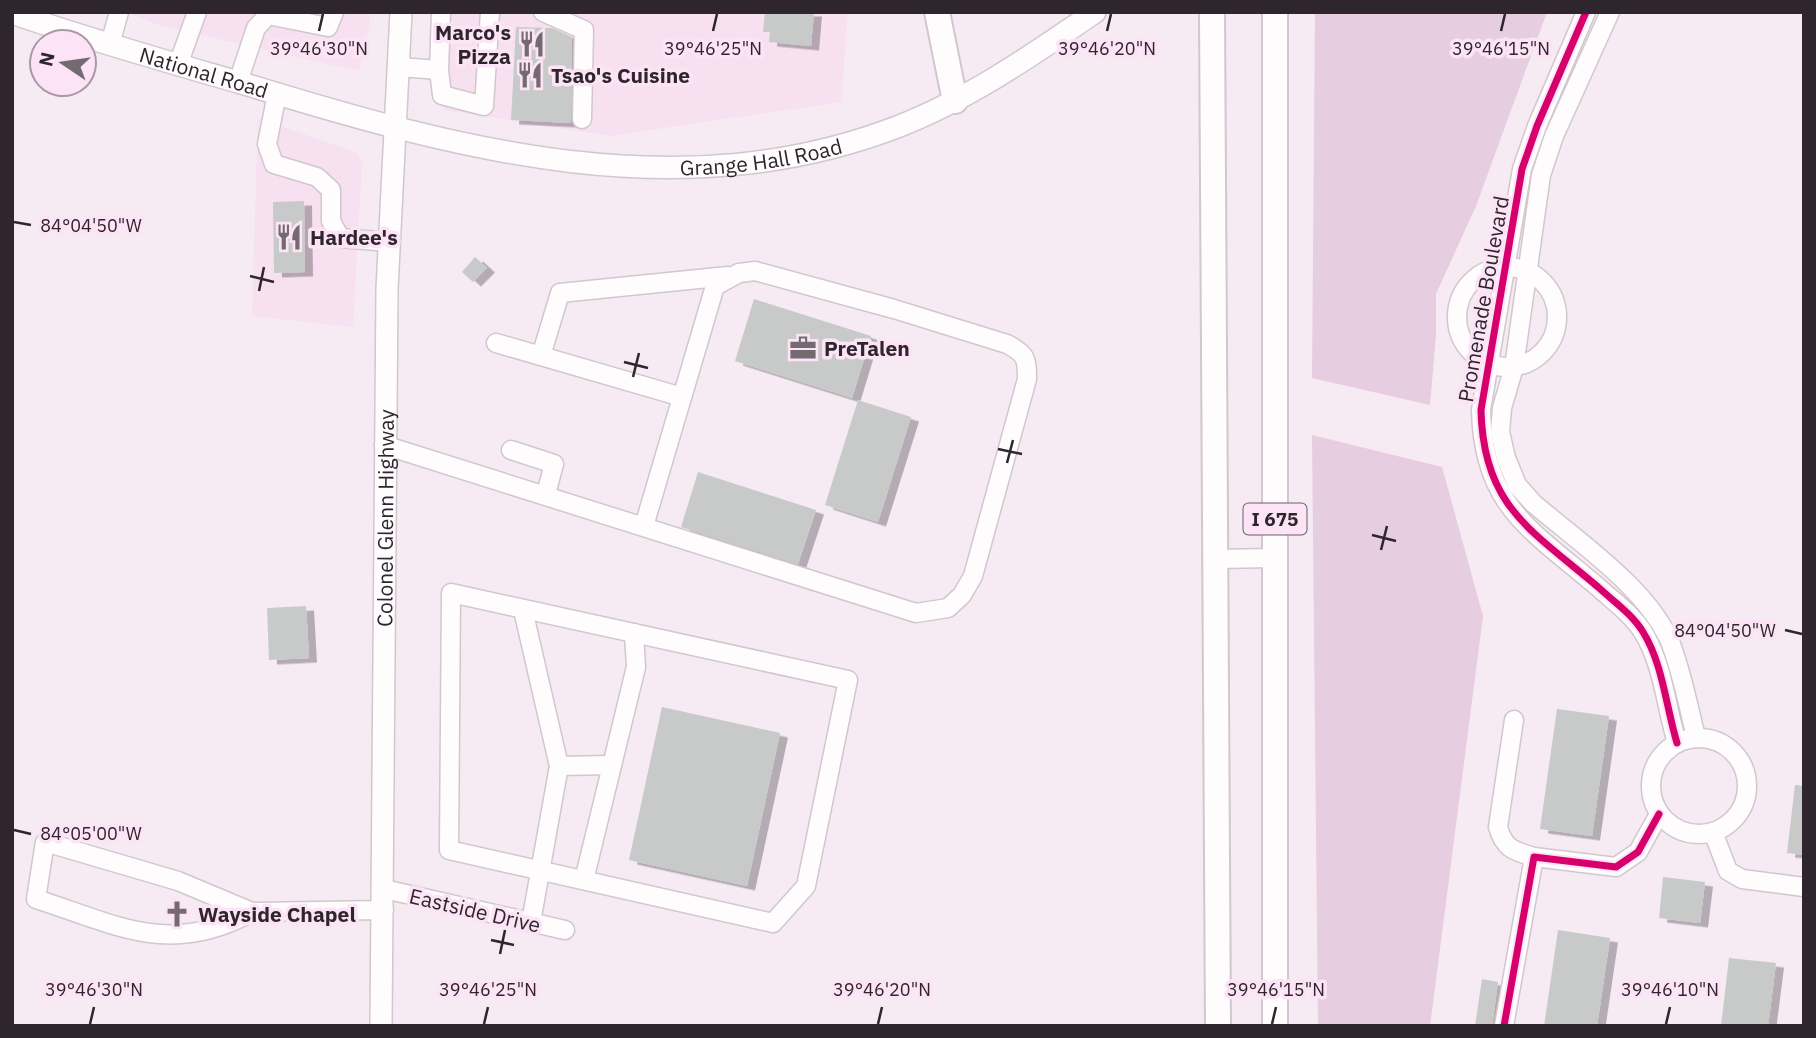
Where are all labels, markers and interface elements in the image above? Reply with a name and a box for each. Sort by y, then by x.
place label: Marco's Pizza [435,18,511,70]
north arrow [28,28,98,98]
restaurant icon: Marco's Pizza [517,29,547,59]
text: 39°46'30"N [270,37,368,60]
text: 39°46'25"N [664,37,762,60]
text: 39°46'20"N [1058,37,1156,60]
text: 39°46'15"N [1452,37,1550,60]
street label: National Road [136,40,272,104]
text: N [33,50,60,69]
restaurant icon: Tsao's Cuisine [515,60,545,90]
place label: Tsao's Cuisine [551,61,690,89]
street label: Grange Hall Road [679,132,845,181]
street label: Promenade Boulevard [1451,194,1515,404]
text: 84°04'50"W [40,214,142,237]
restaurant icon: Hardee's [274,222,304,252]
place label: Hardee's [310,223,398,251]
office icon: PreTalen [788,333,818,363]
place label: PreTalen [824,334,910,362]
street label: Colonel Glenn Highway [370,409,400,627]
road number: I 675 [1244,504,1306,534]
text: 84°04'50"W [1674,619,1776,642]
text: 84°05'00"W [40,822,142,845]
street label: Eastside Drive [407,881,543,939]
church icon: Wayside Chapel [162,899,192,929]
place label: Wayside Chapel [198,900,356,928]
text: 39°46'30"N [45,978,143,1001]
text: 39°46'25"N [439,978,537,1001]
text: 39°46'20"N [833,978,931,1001]
text: 39°46'15"N [1227,978,1325,1001]
text: 39°46'10"N [1621,978,1719,1001]

